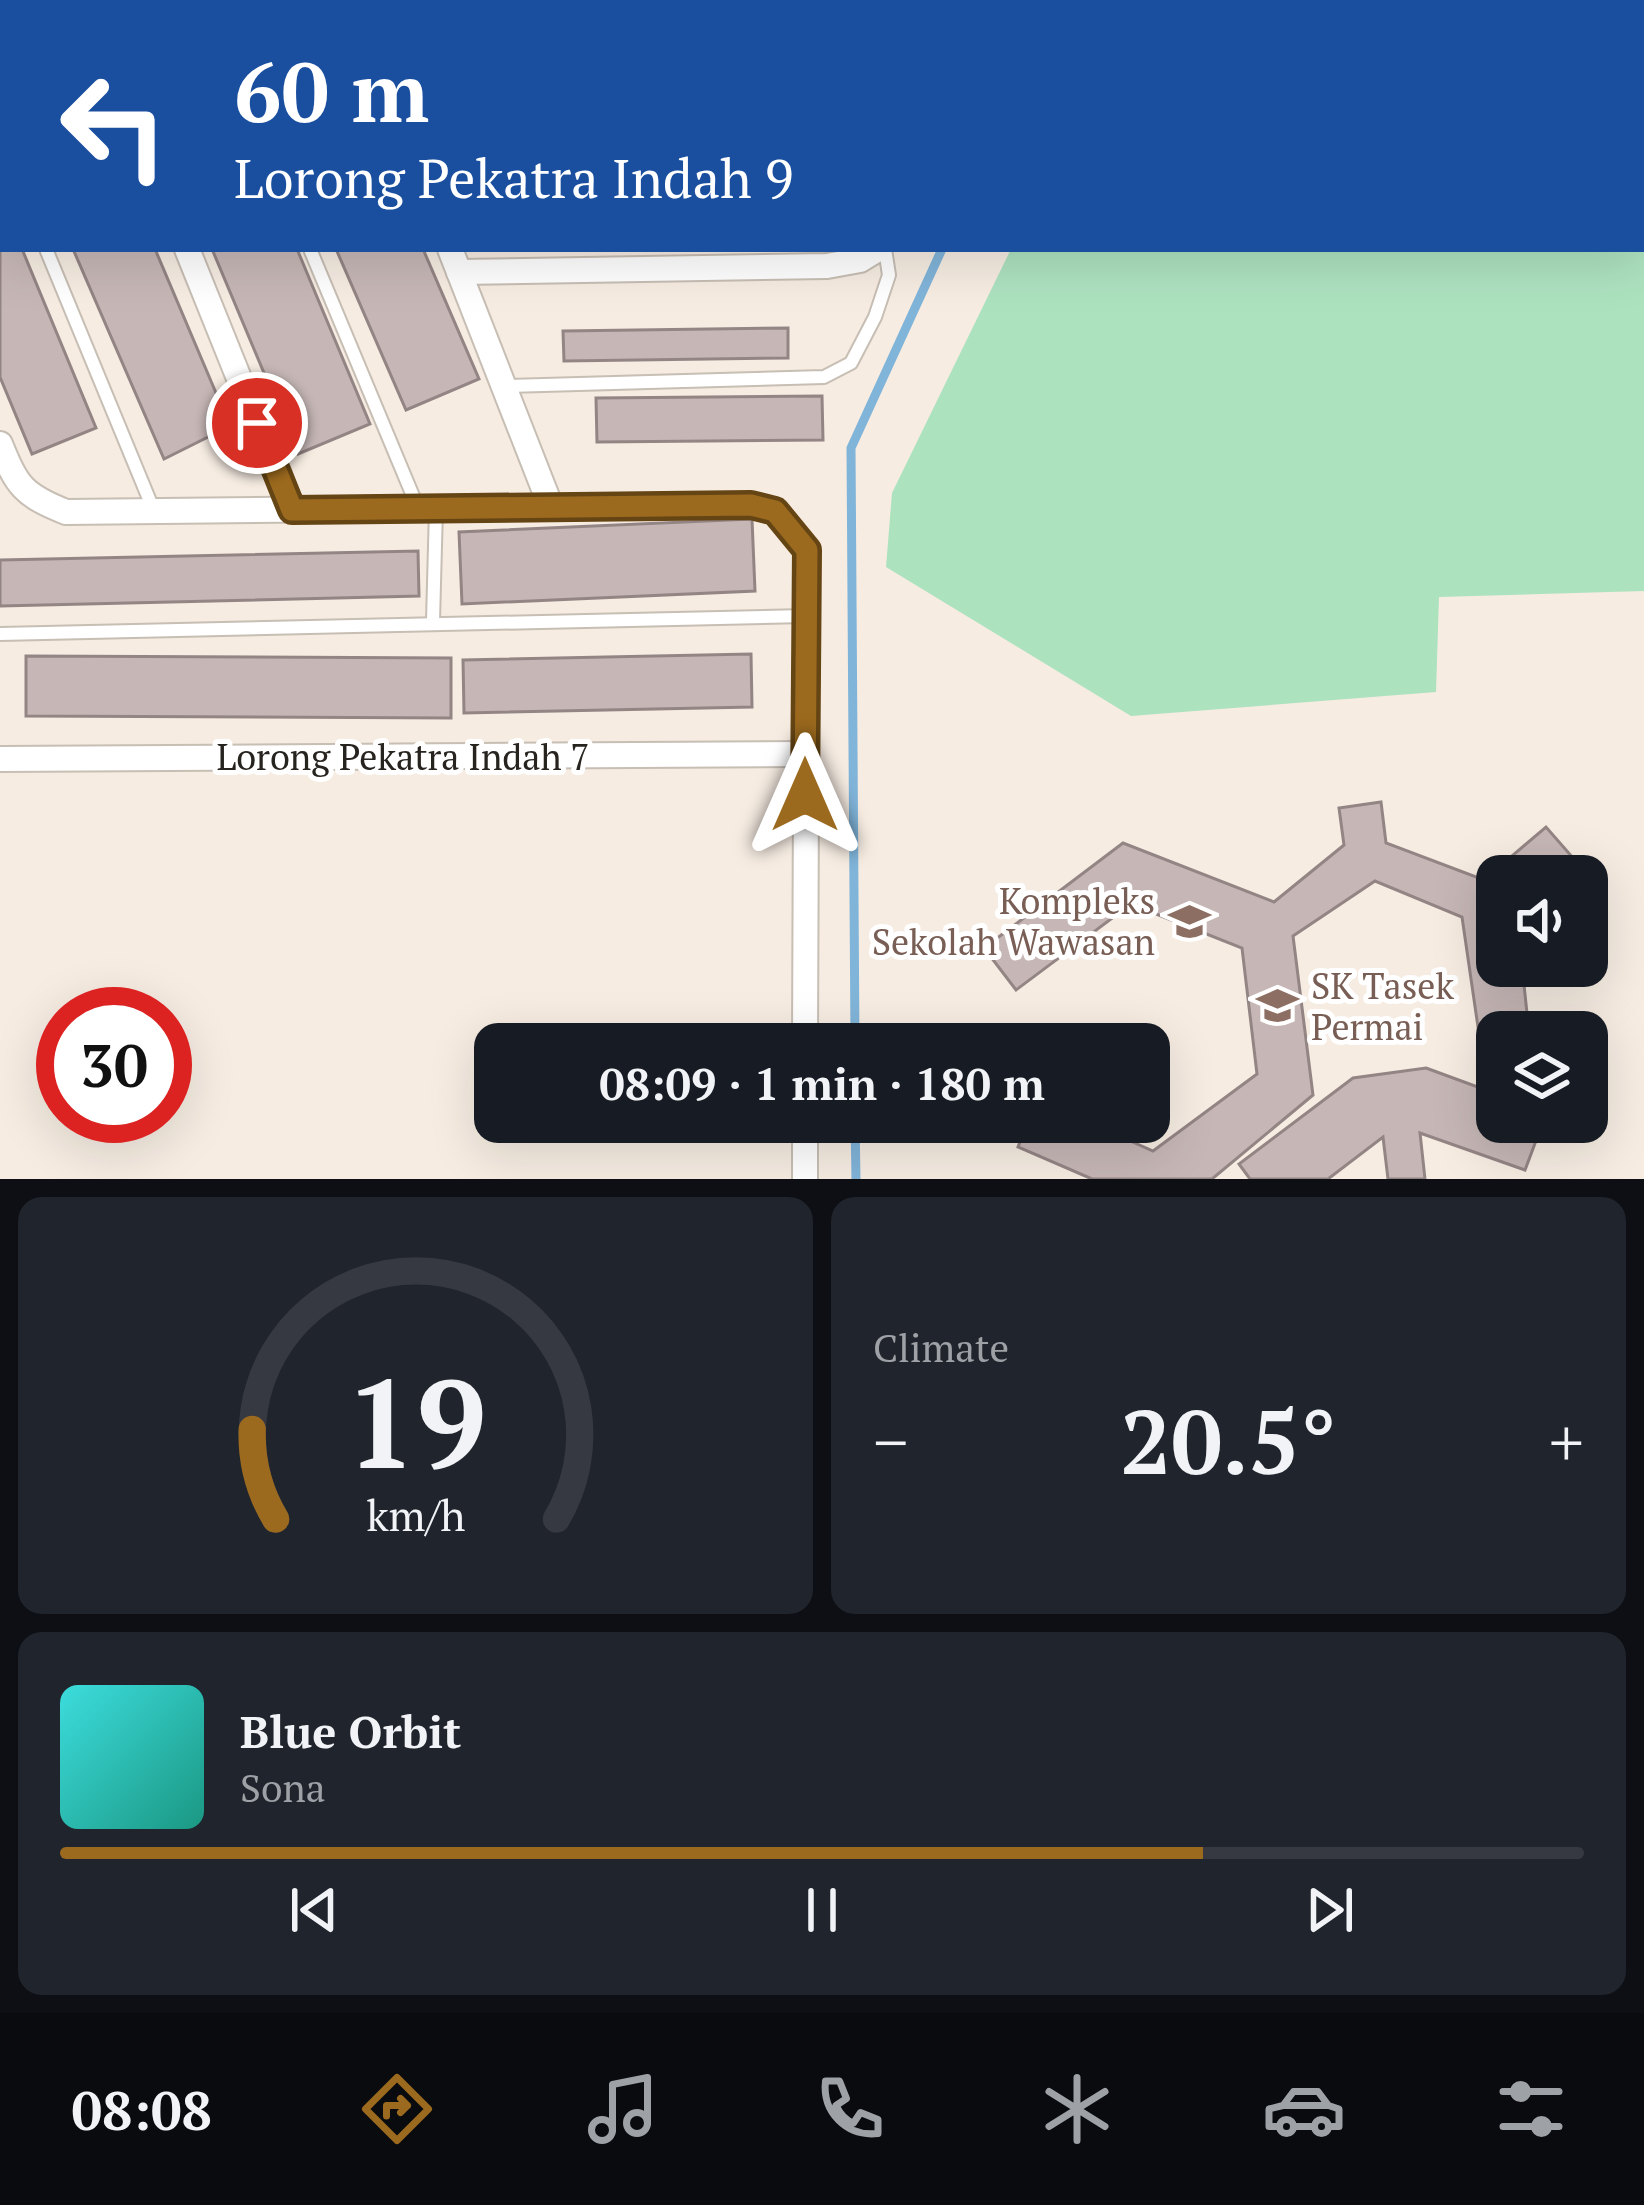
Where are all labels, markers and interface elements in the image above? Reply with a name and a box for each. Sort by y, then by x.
text: 60 m [234,35,429,146]
icon: left [36,48,192,204]
text: Lorong Pekatra Indah 9 [234,142,794,213]
pin [206,372,308,474]
icon: arrive [224,390,290,456]
position arrow [742,732,868,858]
street label: Lorong Pekatra Indah 7 [216,733,590,780]
map controls [1476,855,1608,1143]
button: sound [1476,855,1608,987]
place label: Kompleks Sekolah Wawasan [872,877,1155,965]
school or university icon: Kompleks Sekolah Wawasan [1166,898,1212,944]
place label: SK Tasek Permai [1311,962,1454,1050]
school or university icon: SK Tasek Permai [1254,983,1300,1029]
speed limit sign: 30 [36,987,192,1143]
button: layers [1476,1011,1608,1143]
text: 08:09 · 1 min · 180 m [599,1053,1045,1113]
text: Climate [873,1321,1009,1373]
text: 19 [345,1338,486,1504]
text: 20.5° [1120,1380,1337,1500]
text: − [873,1397,908,1485]
text: + [1549,1397,1584,1485]
text: km/h [366,1485,465,1542]
text: Blue Orbit [240,1701,461,1761]
text: Sona [240,1761,325,1813]
icon: previous [281,1877,347,1943]
icon: pause [789,1877,855,1943]
icon: next [1297,1877,1363,1943]
icon: directions [355,2067,439,2151]
icon: music [581,2067,665,2151]
icon: phone [808,2067,892,2151]
icon: climate [1035,2067,1119,2151]
icon: car [1262,2067,1346,2151]
icon: filters [1489,2067,1573,2151]
text: 08:08 [71,2074,212,2145]

